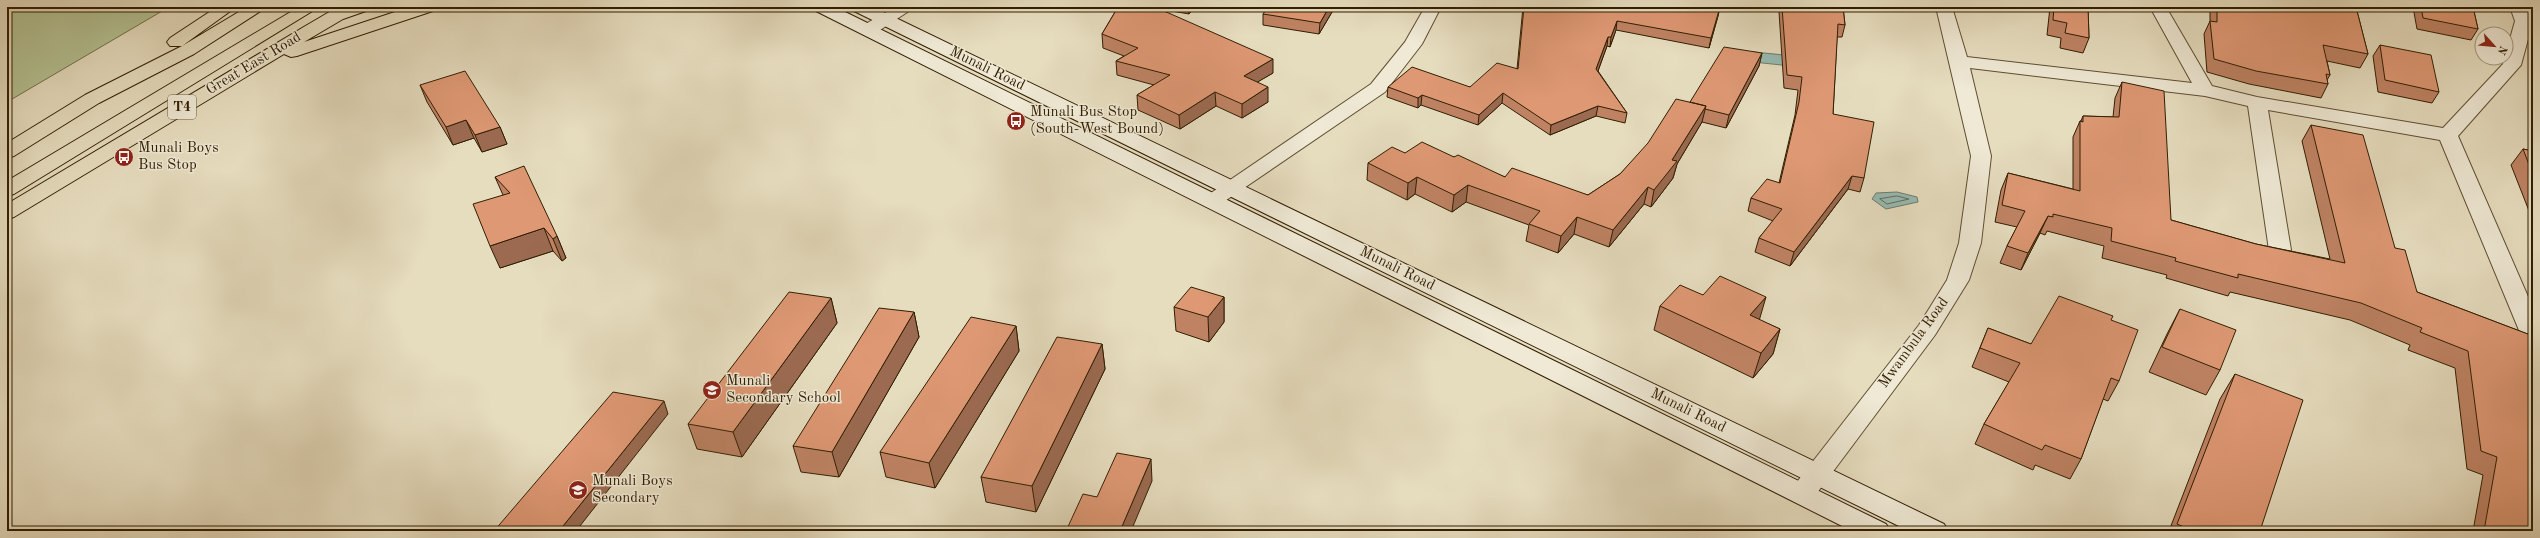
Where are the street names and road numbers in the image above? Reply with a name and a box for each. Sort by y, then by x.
street label: Great East Road [204,30,304,98]
street label: Munali Road [947,44,1027,94]
road number: T4 [168,95,196,119]
street label: Munali Road [1357,244,1437,294]
street label: Mwambula Road [1876,295,1952,391]
street label: Munali Road [1648,386,1728,436]

